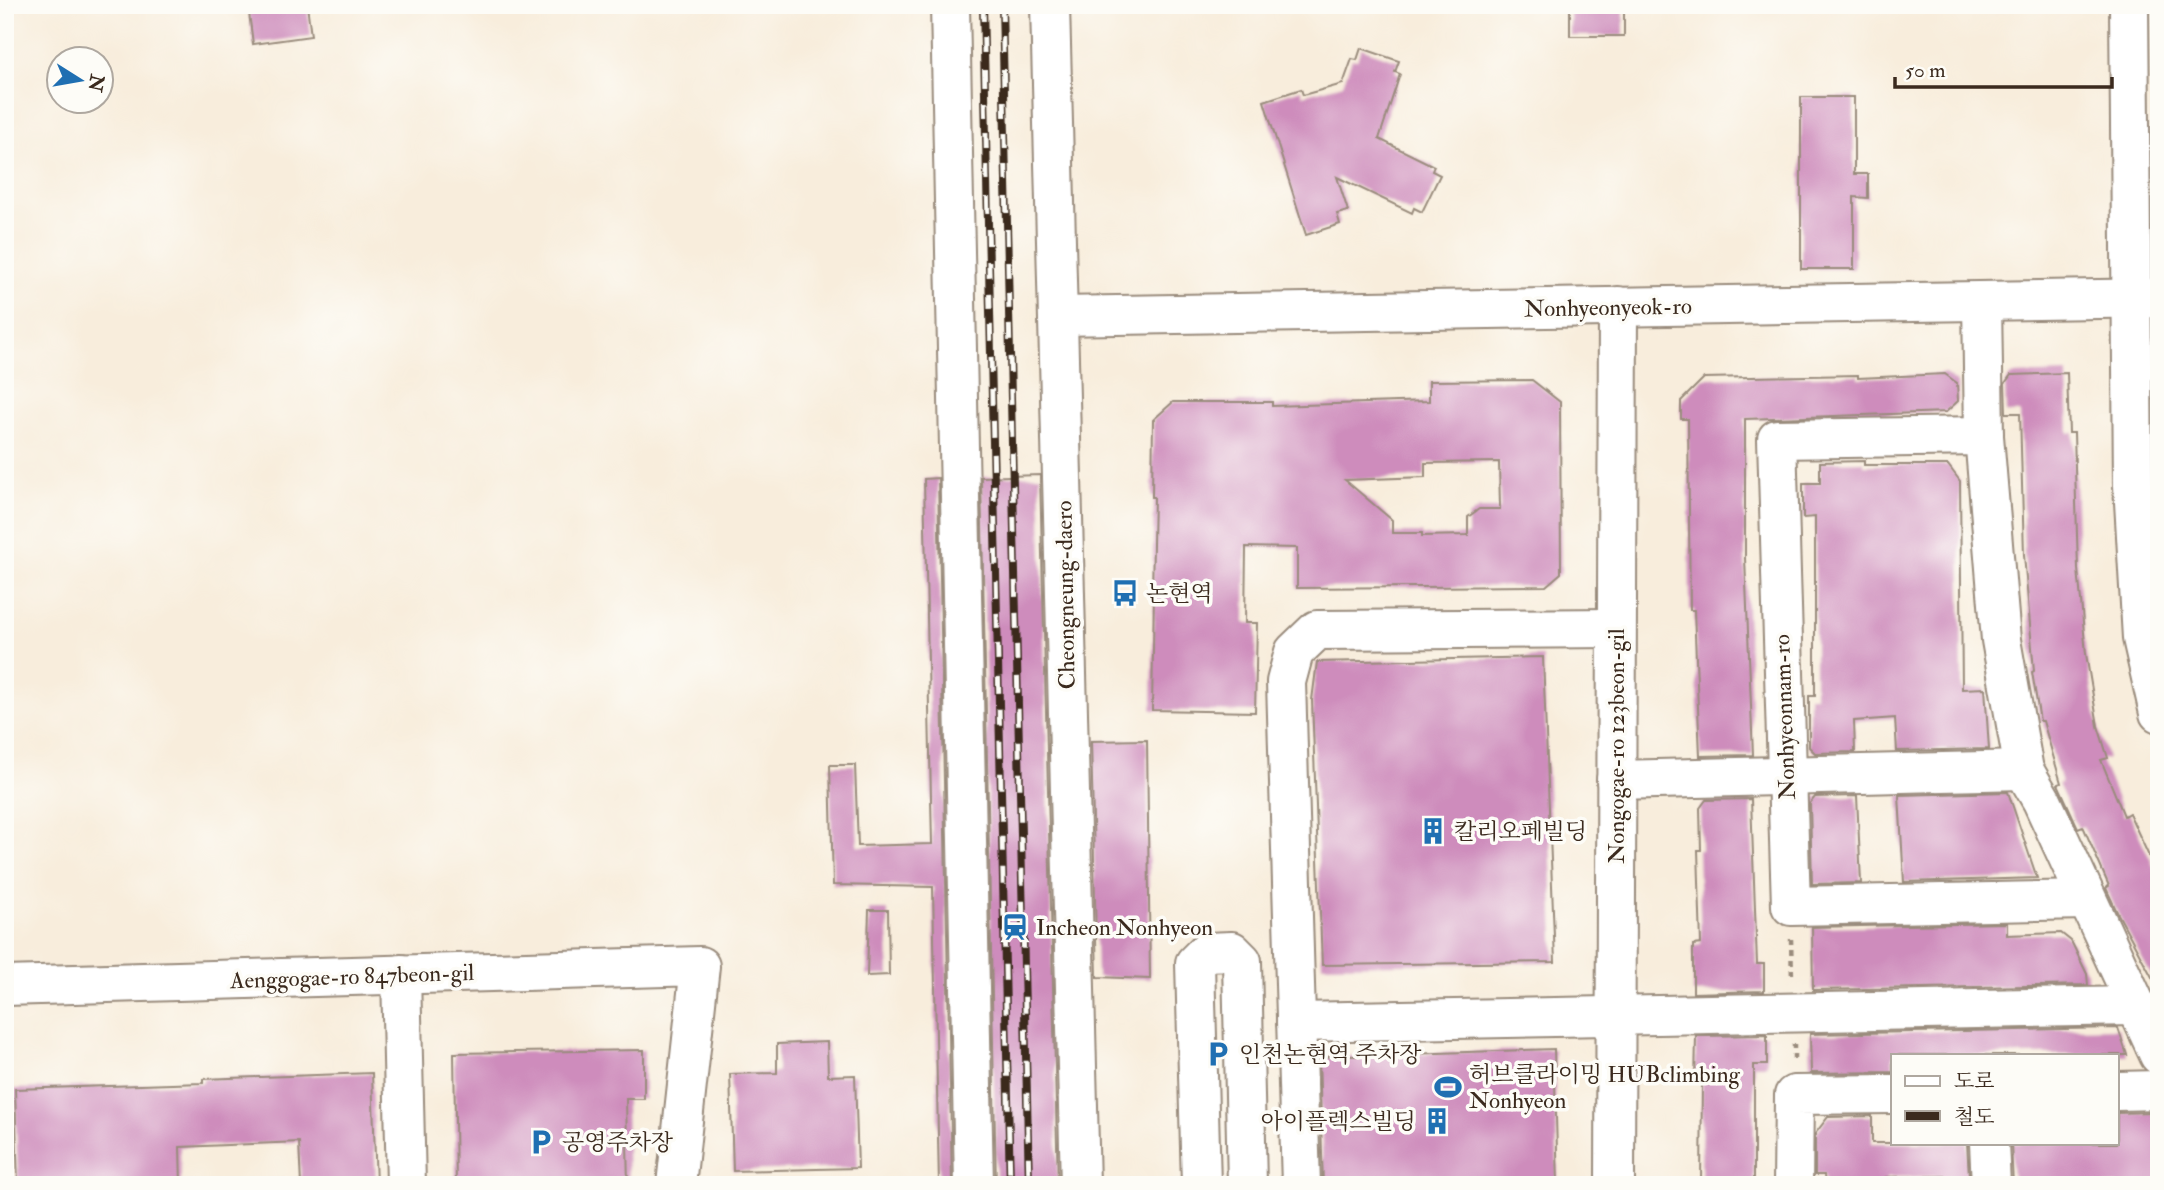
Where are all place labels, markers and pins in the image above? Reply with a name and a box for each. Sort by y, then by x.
bus stop icon: 논현역 [1110,578,1140,608]
place label: 논현역 [1146,579,1213,608]
building icon: 칼리오페빌딩 [1418,816,1448,846]
place label: 칼리오페빌딩 [1454,817,1587,846]
station icon: Incheon Nonhyeon [1000,912,1030,942]
place label: Incheon Nonhyeon [1036,913,1213,942]
parking icon: 인천논현역 주차장 [1203,1039,1233,1069]
place label: 인천논현역 주차장 [1239,1040,1422,1069]
place label: 허브클라이밍 HUBclimbing Nonhyeon [1469,1060,1741,1115]
sports icon: 허브클라이밍 HUBclimbing Nonhyeon [1433,1072,1463,1102]
building icon: 아이플렉스빌딩 [1422,1106,1452,1136]
place label: 아이플렉스빌딩 [1260,1107,1416,1136]
parking icon: 공영주차장 [526,1127,556,1157]
place label: 공영주차장 [562,1128,674,1157]

